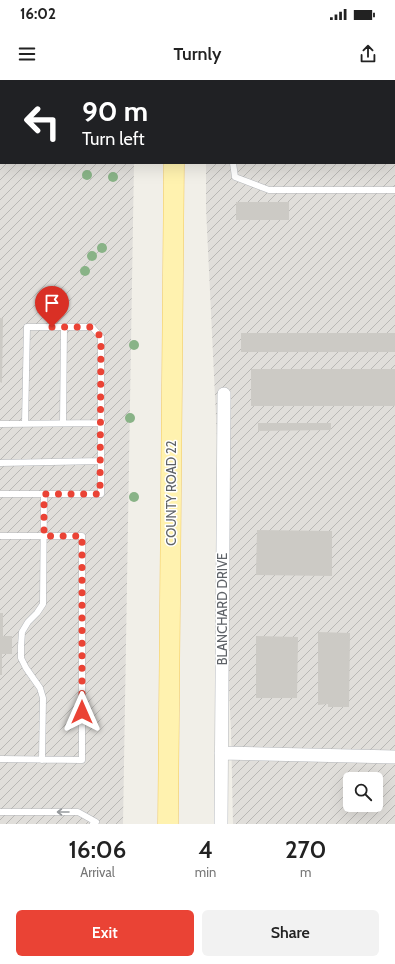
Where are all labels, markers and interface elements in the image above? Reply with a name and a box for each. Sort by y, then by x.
text: 16:02 [20,5,56,23]
icon: menu [16,43,38,65]
text: Turnly [174,43,221,65]
icon: share [357,43,379,65]
text: 90 m [82,94,148,128]
icon: left [16,96,68,148]
text: Turn left [82,128,145,150]
pin [35,286,69,327]
icon: arrive [41,292,63,314]
street label: COUNTY ROAD 22 [163,440,179,546]
street label: BLANCHARD DRIVE [214,553,230,665]
position arrow [61,691,103,733]
map controls [343,772,383,812]
button: search [343,772,383,812]
one-way arrow [57,808,70,816]
text: 16:06 [69,835,126,864]
text: 4 [198,835,213,864]
text: 270 [285,835,326,864]
text: Arrival [80,864,115,880]
text: min [195,864,216,880]
text: m [300,864,311,880]
button: Exit [16,910,194,956]
button: Share [202,910,379,956]

